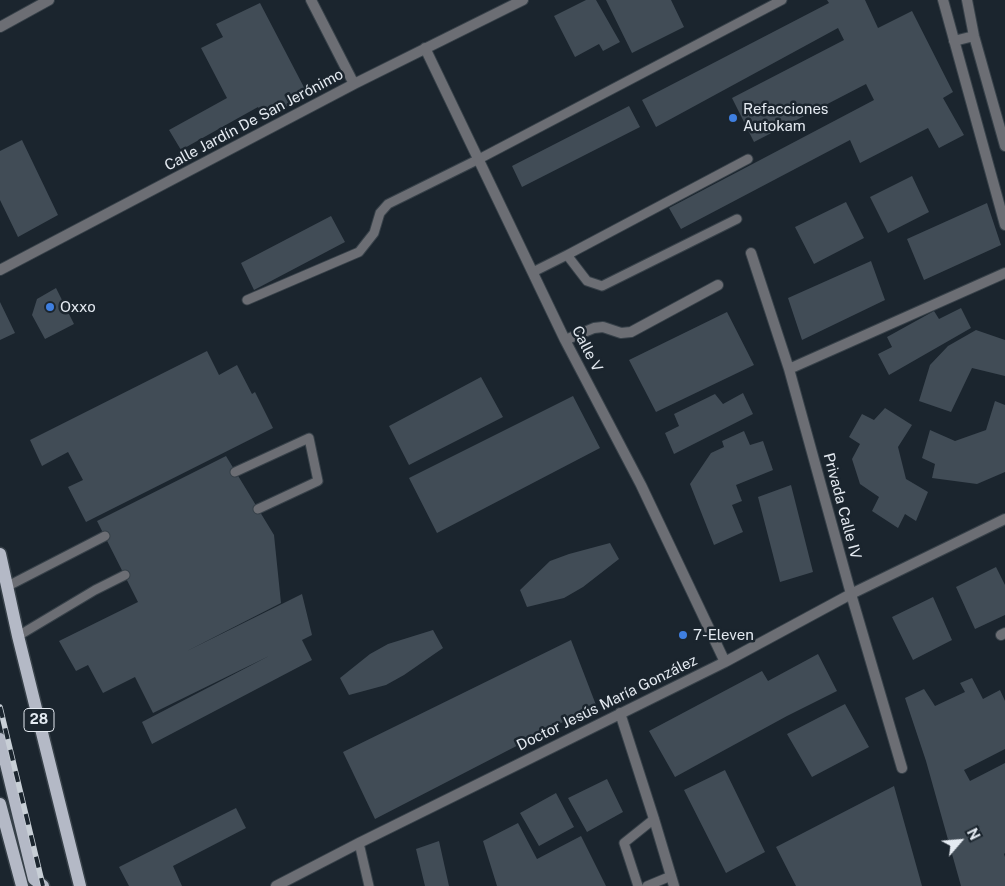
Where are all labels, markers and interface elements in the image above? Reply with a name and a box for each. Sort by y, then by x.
street label: Calle Jardín De San Jerónimo [162,65,346,175]
place label: Refacciones Autokam [743,100,828,135]
marker: Refacciones Autokam [727,112,739,124]
place label: Oxxo [60,298,96,316]
marker: Oxxo [44,301,56,313]
street label: Calle V [568,323,606,375]
street label: Privada Calle IV [819,451,865,561]
place label: 7-Eleven [693,626,754,644]
marker: 7-Eleven [677,629,689,641]
street label: Doctor Jesús María González [514,651,700,755]
road number: 28 [24,708,54,732]
north arrow [935,816,985,866]
text: N [964,826,983,843]

